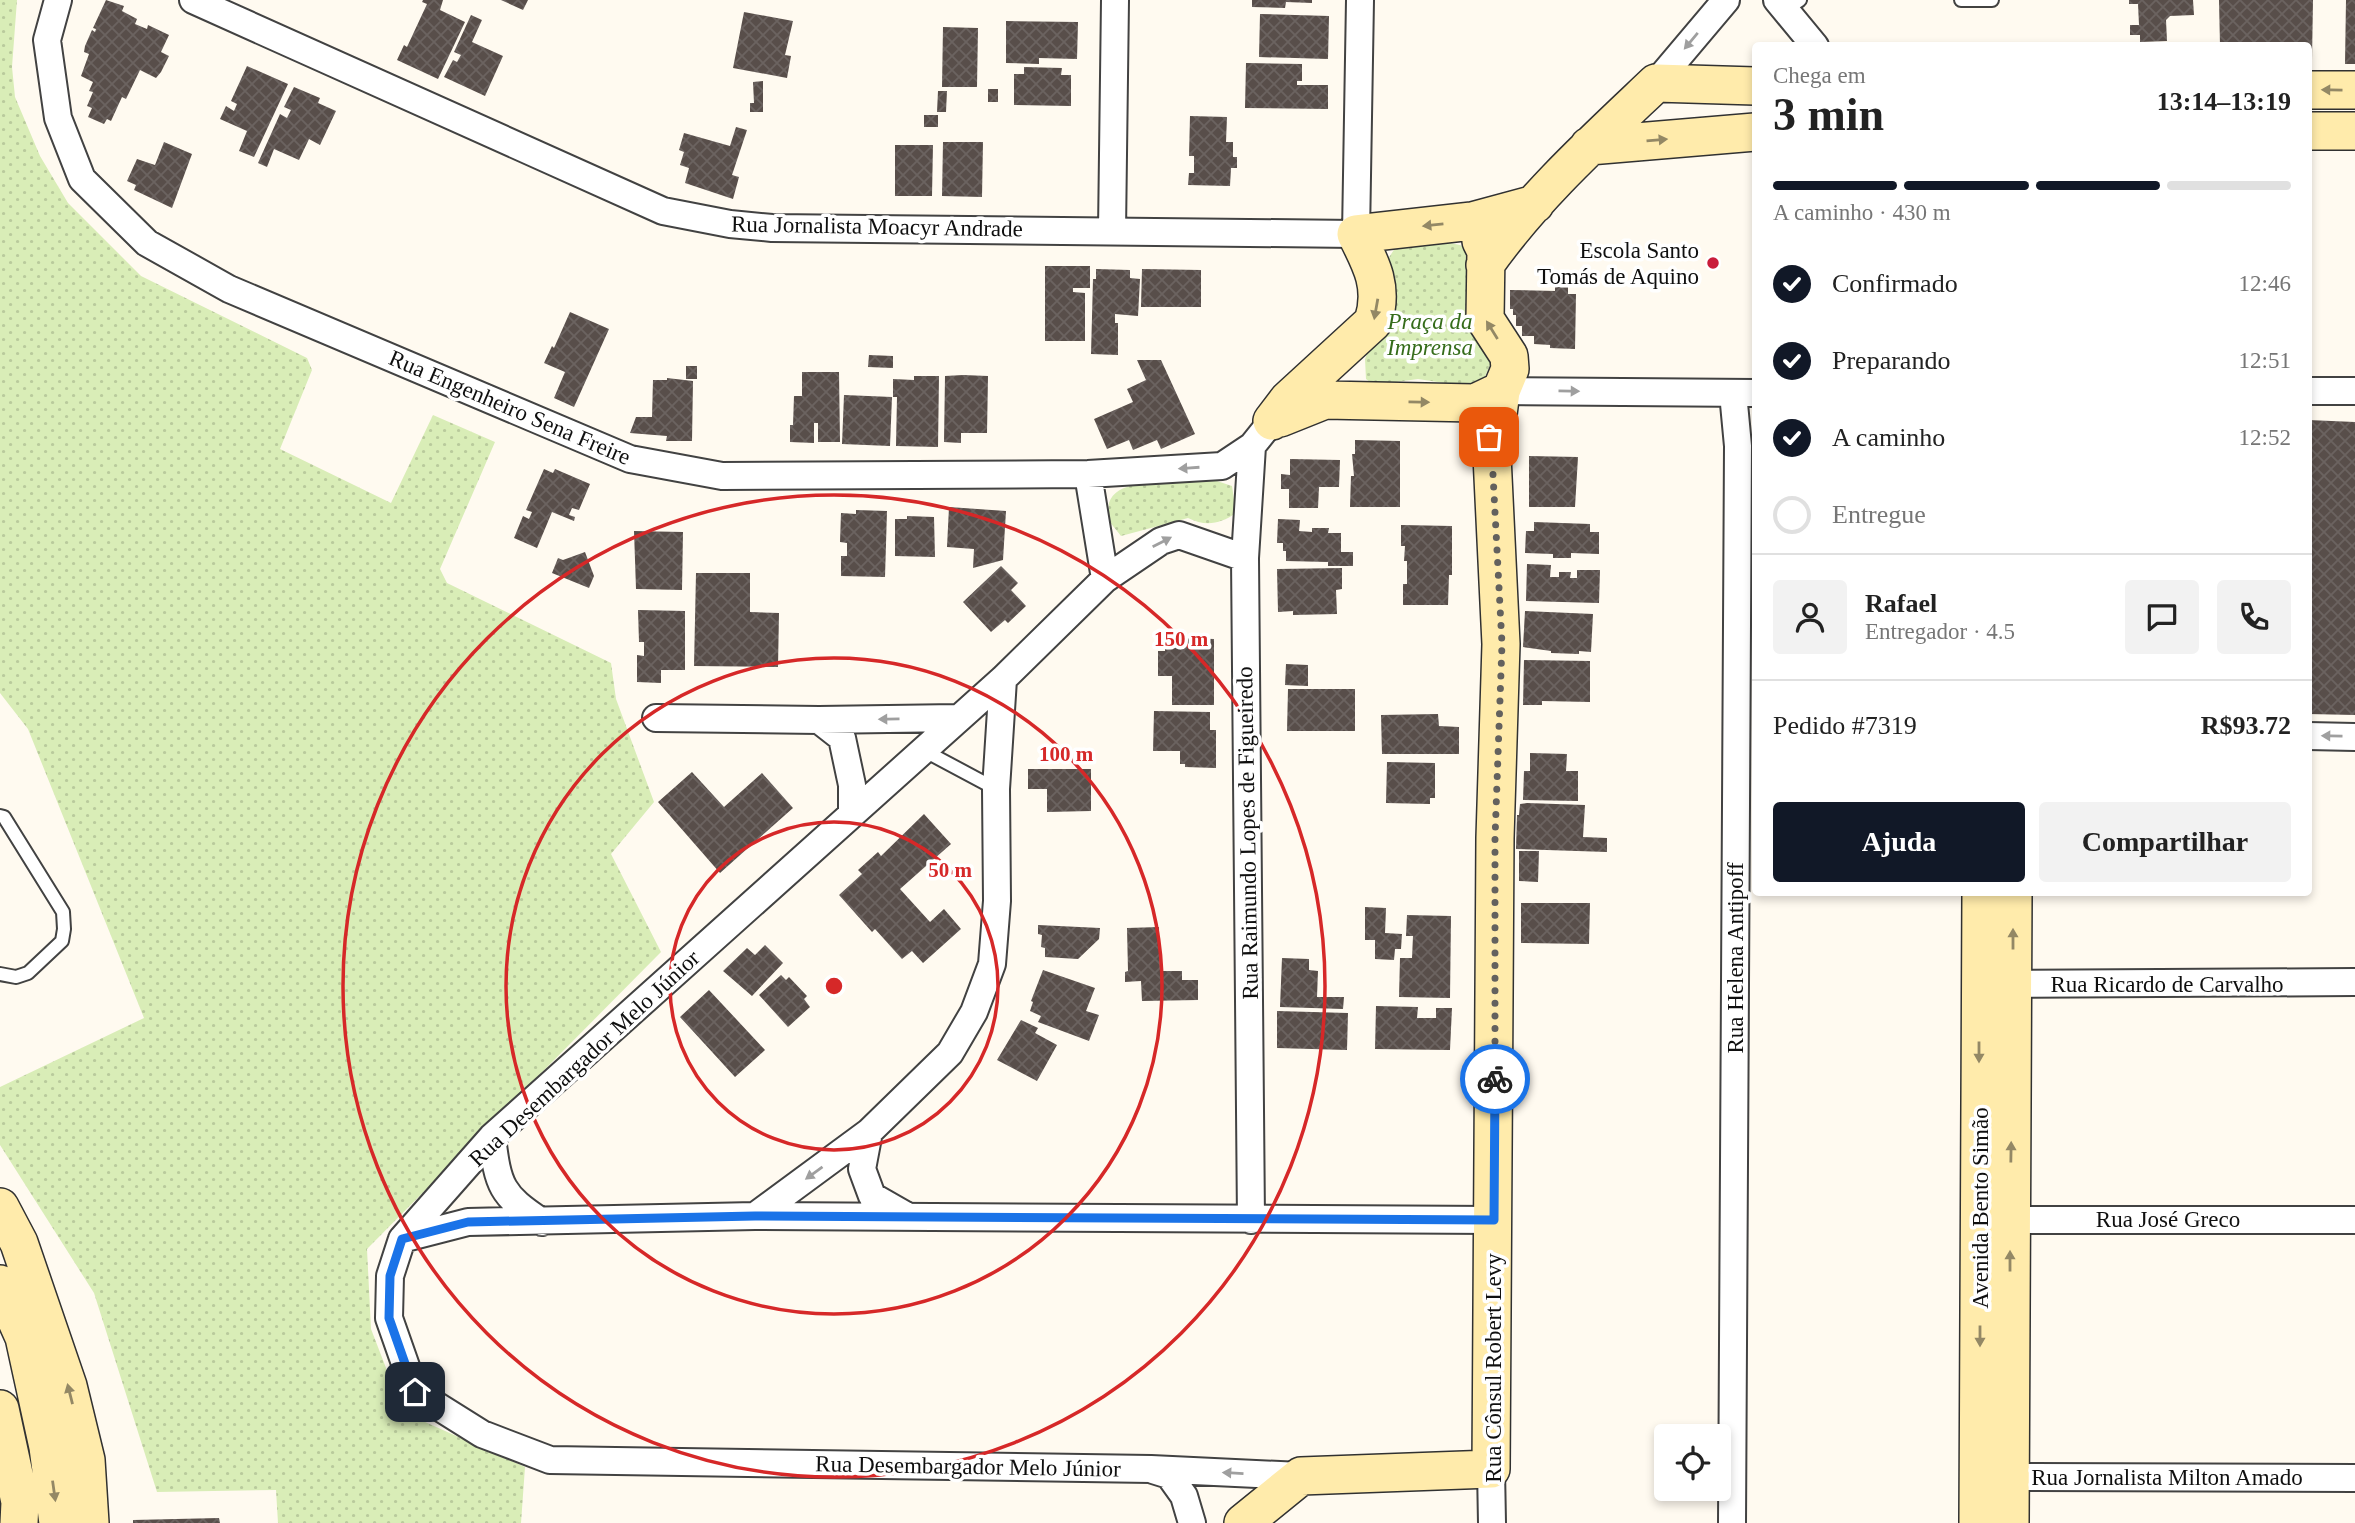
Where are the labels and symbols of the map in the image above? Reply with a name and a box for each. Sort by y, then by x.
one-way arrow [1684,33,1699,50]
one-way arrow [2320,84,2342,96]
one-way arrow [1647,134,1669,145]
street label: Rua Jornalista Moacyr Andrade [731,211,1023,242]
one-way arrow [1421,220,1443,231]
place label: Escola Santo Tomás de Aquino [1537,238,1699,289]
marker: Escola Santo Tomás de Aquino [1705,255,1721,271]
one-way arrow [1370,298,1381,320]
park label: Praça da Imprensa [1386,309,1473,360]
one-way arrow [1486,321,1499,340]
street label: Rua Engenheiro Sena Freire [385,345,634,470]
one-way arrow [1559,386,1581,397]
one-way arrow [1408,396,1430,407]
pin [1459,407,1519,467]
one-way arrow [1178,463,1200,474]
one-way arrow [1152,537,1172,548]
text: 150 m [1154,627,1209,651]
street label: Rua Raimundo Lopes de Figueiredo [1232,666,1263,1000]
one-way arrow [878,713,900,725]
one-way arrow [2320,730,2342,742]
text: 100 m [1039,742,1094,766]
text: 50 m [928,858,972,882]
street label: Rua Helena Antipoff [1723,862,1748,1054]
one-way arrow [2007,927,2019,949]
street label: Rua Desembargador Melo Júnior [464,945,705,1172]
street label: Rua Ricardo de Carvalho [2050,972,2284,997]
centre of rings [822,974,846,998]
one-way arrow [1973,1041,1985,1063]
courier [1460,1044,1530,1114]
street label: Avenida Bento Simão [1968,1107,1993,1309]
one-way arrow [2005,1141,2017,1163]
one-way arrow [805,1165,823,1179]
street label: Rua José Greco [2096,1207,2240,1232]
one-way arrow [2004,1250,2016,1272]
street label: Rua Cônsul Robert Levy [1481,1253,1506,1483]
one-way arrow [1974,1325,1986,1347]
pin [385,1362,445,1422]
one-way arrow [64,1383,75,1405]
street label: Rua Desembargador Melo Júnior [815,1451,1121,1482]
street label: Rua Jornalista Milton Amado [2031,1465,2303,1490]
one-way arrow [1222,1467,1244,1478]
one-way arrow [49,1481,60,1503]

